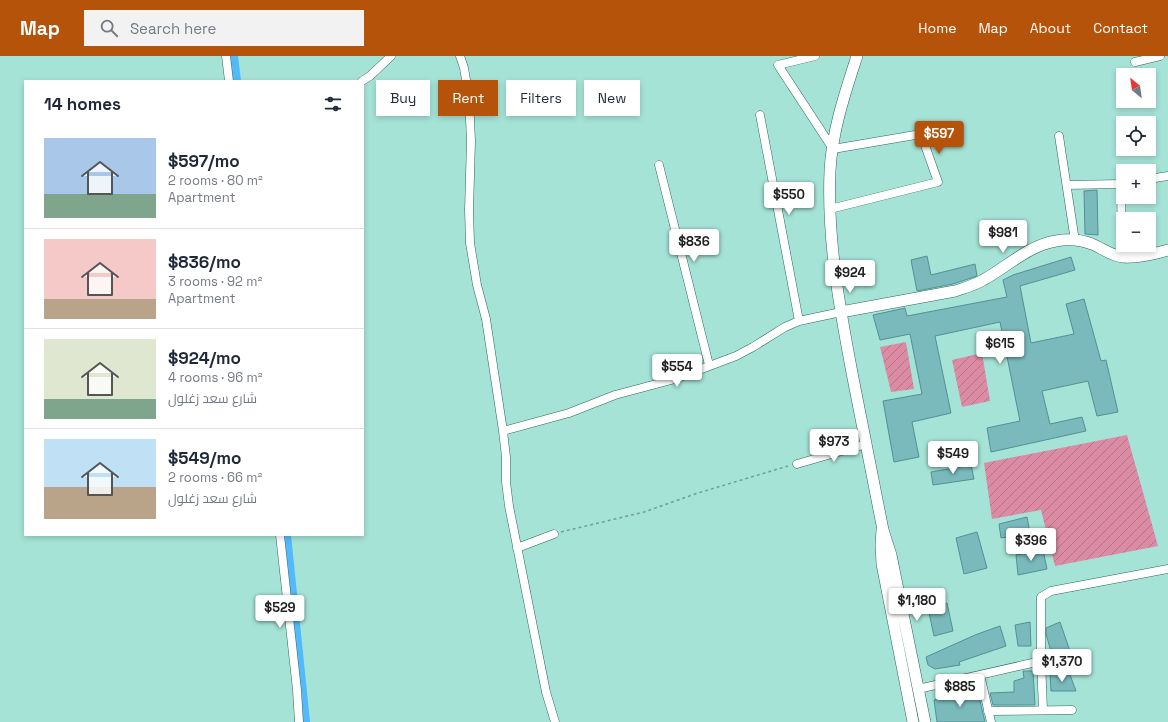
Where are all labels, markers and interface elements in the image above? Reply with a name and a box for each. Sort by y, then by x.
search box [84,10,364,46]
text: Map [20,16,60,41]
icon: search [98,17,120,39]
text: Search here [130,19,216,38]
text: Home [918,19,956,37]
text: Map [978,19,1008,37]
text: About [1030,19,1071,37]
text: Contact [1093,19,1148,37]
north arrow [1116,68,1156,108]
map controls [1116,68,1156,252]
chip: Buy [376,80,430,116]
chip: Rent [438,80,498,116]
chip: Filters [506,80,576,116]
chip: New [584,80,640,116]
text: 14 homes [44,93,121,115]
icon: filters [322,93,344,115]
button: locate [1116,116,1156,156]
pin: $597 [915,121,963,155]
text: $597 [924,125,954,142]
text: $597/mo [168,150,240,172]
icon: home [76,154,124,202]
button: + [1116,164,1156,204]
text: 2 rooms · 80 m² [168,172,263,189]
pin: $550 [765,182,813,216]
text: $550 [773,186,805,203]
text: Apartment [168,189,236,206]
button: − [1116,212,1156,252]
pin: $981 [979,220,1027,254]
text: $981 [988,224,1018,241]
pin: $836 [670,229,718,263]
text: $836 [678,233,710,250]
text: $836/mo [168,251,241,273]
icon: home [76,255,124,303]
pin: $924 [826,260,874,294]
text: $924 [834,264,866,281]
text: 3 rooms · 92 m² [168,273,262,290]
text: Apartment [168,290,236,307]
pin: $615 [976,331,1024,365]
text: $615 [985,335,1015,352]
text: $924/mo [168,347,241,369]
pin: $554 [653,354,701,388]
icon: home [76,355,124,403]
text: $554 [661,358,693,375]
text: 4 rooms · 96 m² [168,369,263,386]
text: شارع سعد زغلول [168,390,257,407]
pin: $973 [810,429,858,463]
text: $973 [819,433,849,450]
pin: $549 [929,441,977,475]
text: $549 [937,445,969,462]
text: $549/mo [168,447,241,469]
icon: home [76,455,124,503]
text: 2 rooms · 66 m² [168,469,262,486]
text: شارع سعد زغلول [168,490,257,507]
pin: $396 [1007,528,1055,562]
text: $396 [1015,532,1047,549]
pin: $1,180 [884,588,950,622]
text: $1,180 [897,592,937,609]
pin: $529 [256,595,304,629]
text: $529 [264,599,296,616]
pin: $1,370 [1029,649,1095,683]
text: $1,370 [1041,653,1083,670]
pin: $885 [936,674,984,708]
text: $885 [944,678,976,695]

